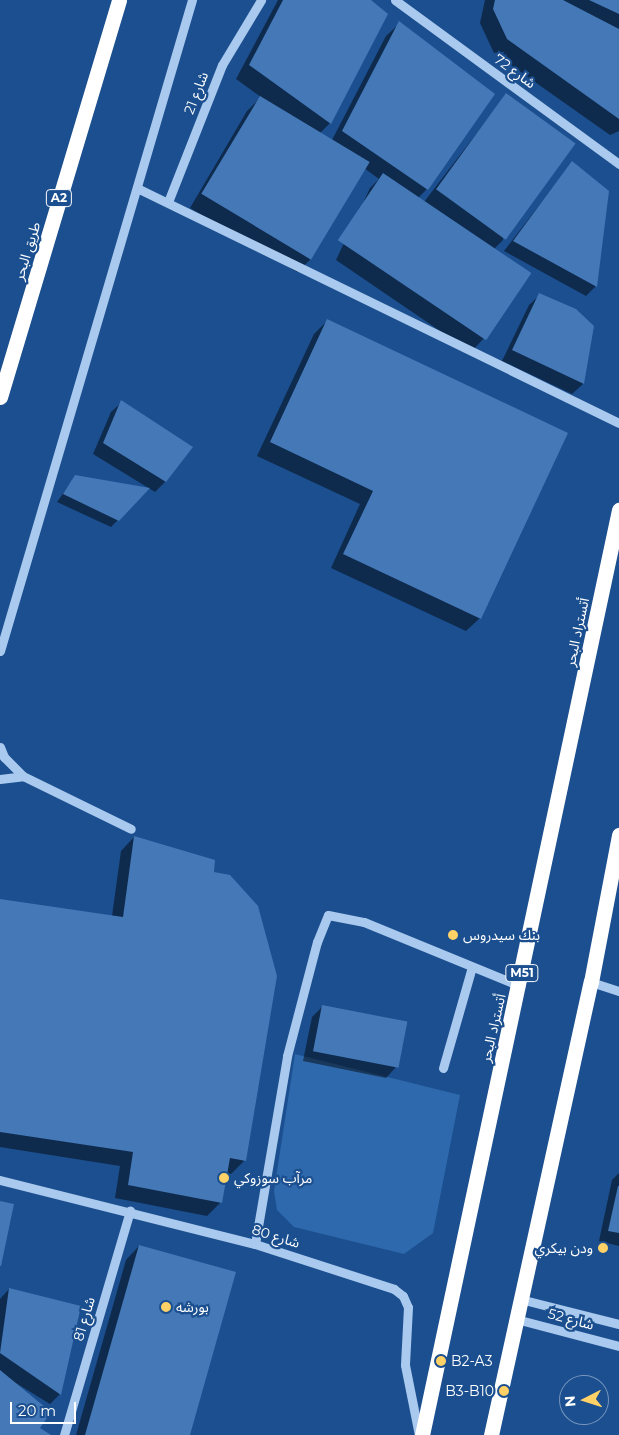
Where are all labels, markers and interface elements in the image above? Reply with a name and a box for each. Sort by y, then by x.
street label: شارع 72 [491,50,539,92]
street label: شارع 21 [180,69,212,117]
road number: A2 [45,188,73,208]
street label: طريق البحر [10,220,44,282]
street label: أتستراد البحر [562,596,592,668]
place label: بنك سيدروس [463,927,540,943]
marker: بنك سيدروس [447,929,459,941]
road number: M51 [504,964,540,982]
street label: أتستراد البحر [477,992,509,1064]
place label: مرآب سوزوكي [234,1170,312,1186]
marker: مرآب سوزوكي [218,1172,230,1184]
street label: شارع 80 [250,1221,302,1251]
place label: ودن بيكري [535,1240,593,1256]
marker: ودن بيكري [597,1242,609,1254]
street label: شارع 81 [70,1295,98,1343]
place label: بورشه [176,1299,209,1315]
marker: بورشه [160,1301,172,1313]
street label: شارع 52 [546,1305,596,1333]
place label: B2-A3 [451,1353,493,1369]
marker: B2-A3 [435,1355,447,1367]
north arrow [559,1375,609,1425]
place label: B3-B10 [445,1383,494,1399]
marker: B3-B10 [498,1385,510,1397]
scale bar [12,1392,79,1424]
text: N [561,1395,580,1408]
text: 20 m [18,1401,56,1420]

